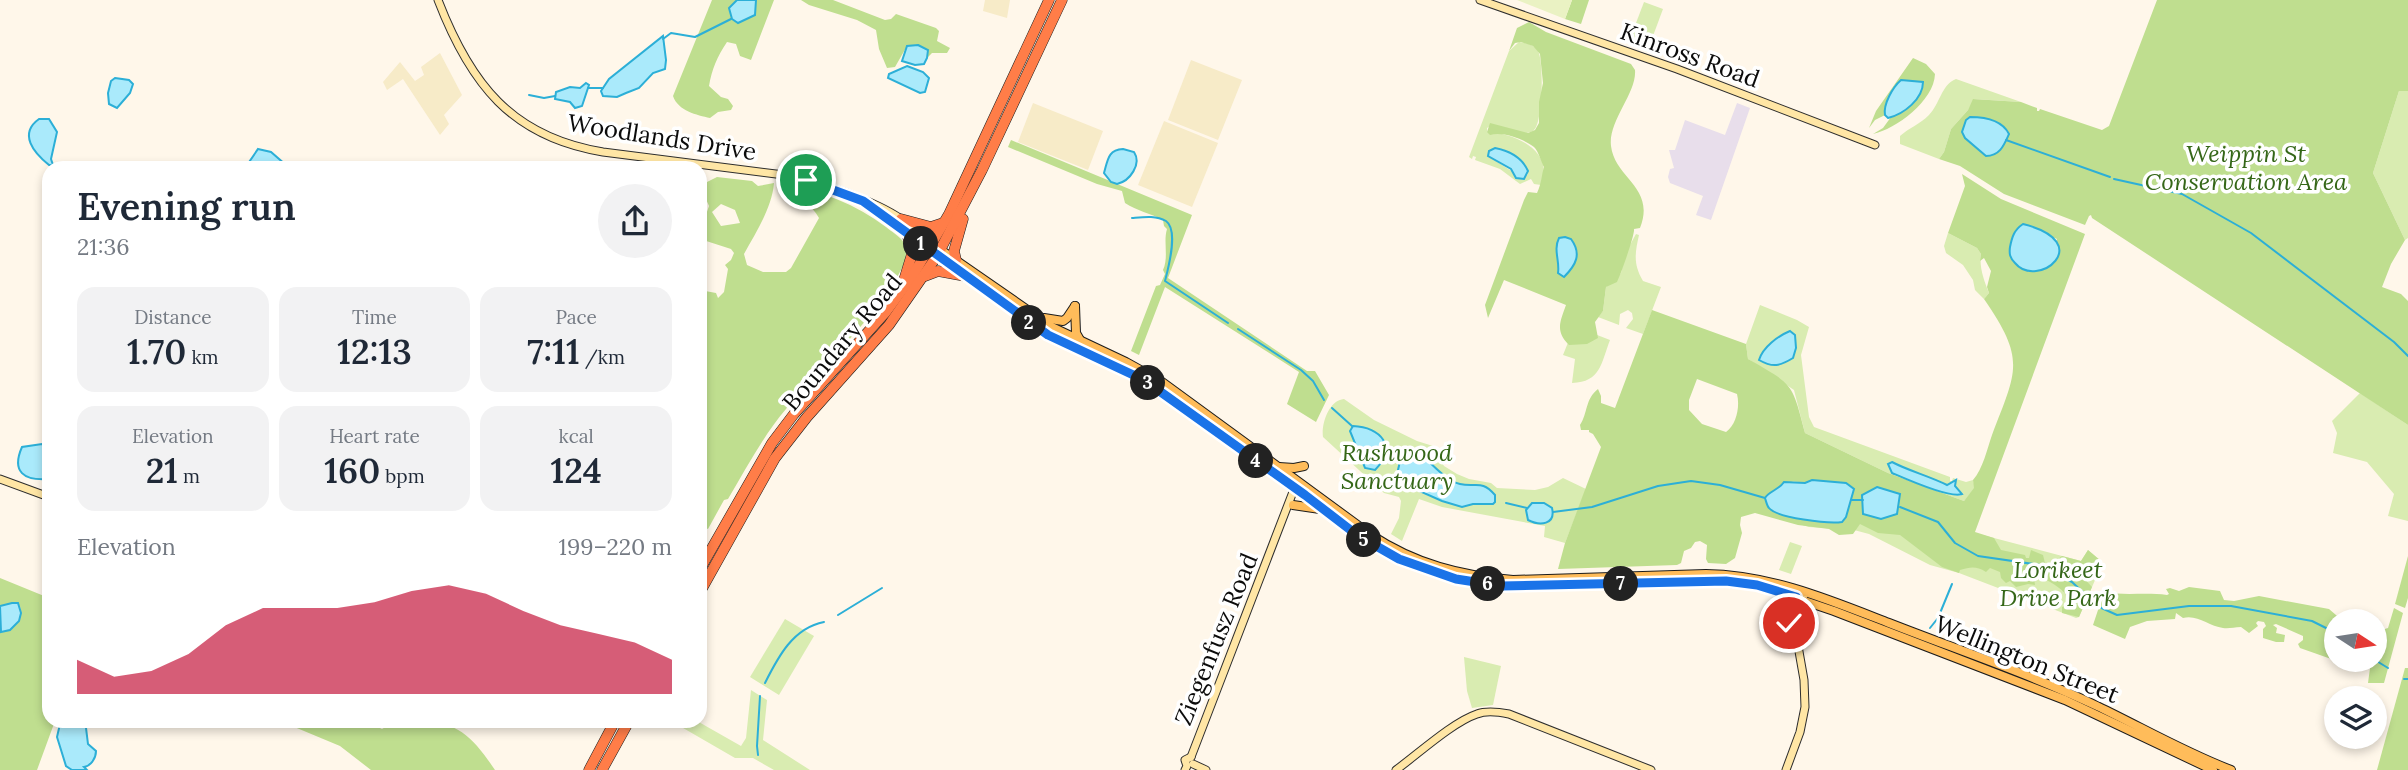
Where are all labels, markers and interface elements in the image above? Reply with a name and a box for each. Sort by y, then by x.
street label: Kinross Road [1616,15,1764,95]
street label: Woodlands Drive [565,107,759,167]
park label: Weippin St Conservation Area [2145,138,2348,197]
pin [776,150,836,210]
icon: arrive [787,161,825,199]
text: Evening run [77,182,296,230]
button: share [598,184,672,258]
pin: 1 [904,226,939,262]
text: 1 [917,231,924,255]
text: 21:36 [77,232,130,261]
street label: Boundary Road [775,267,909,417]
text: Distance [134,305,211,329]
text: Time [352,305,397,329]
text: Pace [555,305,597,329]
pin: 2 [1012,306,1046,340]
text: 2 [1023,310,1034,334]
text: 1.70 [127,329,186,374]
text: 12:13 [337,329,412,374]
text: 7:11 [527,329,580,374]
text: km [186,345,219,369]
text: /km [580,345,625,369]
pin: 3 [1130,366,1166,400]
text: 3 [1142,370,1153,394]
text: Elevation [132,424,214,448]
text: Heart rate [329,424,420,448]
text: kcal [559,424,594,448]
park label: Rushwood Sanctuary [1341,437,1453,496]
pin: 4 [1238,444,1274,478]
text: 21 [146,448,178,493]
text: 160 [324,448,380,493]
text: 124 [551,448,602,493]
text: 4 [1250,448,1261,472]
text: m [178,464,200,488]
text: bpm [380,464,425,488]
pin: 5 [1346,522,1382,558]
text: 5 [1358,527,1369,551]
text: Elevation [77,532,176,561]
text: 199–220 m [559,532,672,561]
street label: Ziegenfusz Road [1167,548,1265,730]
park label: Lorikeet Drive Park [1999,554,2117,613]
pin: 6 [1470,566,1506,602]
pin: 7 [1604,566,1638,602]
text: 6 [1482,571,1493,595]
text: 7 [1616,571,1625,595]
pin [1759,593,1819,653]
icon: check [1770,604,1808,642]
street label: Wellington Street [1930,608,2124,710]
north arrow [2324,609,2387,672]
map controls [2324,609,2387,749]
button: layers [2324,686,2387,749]

